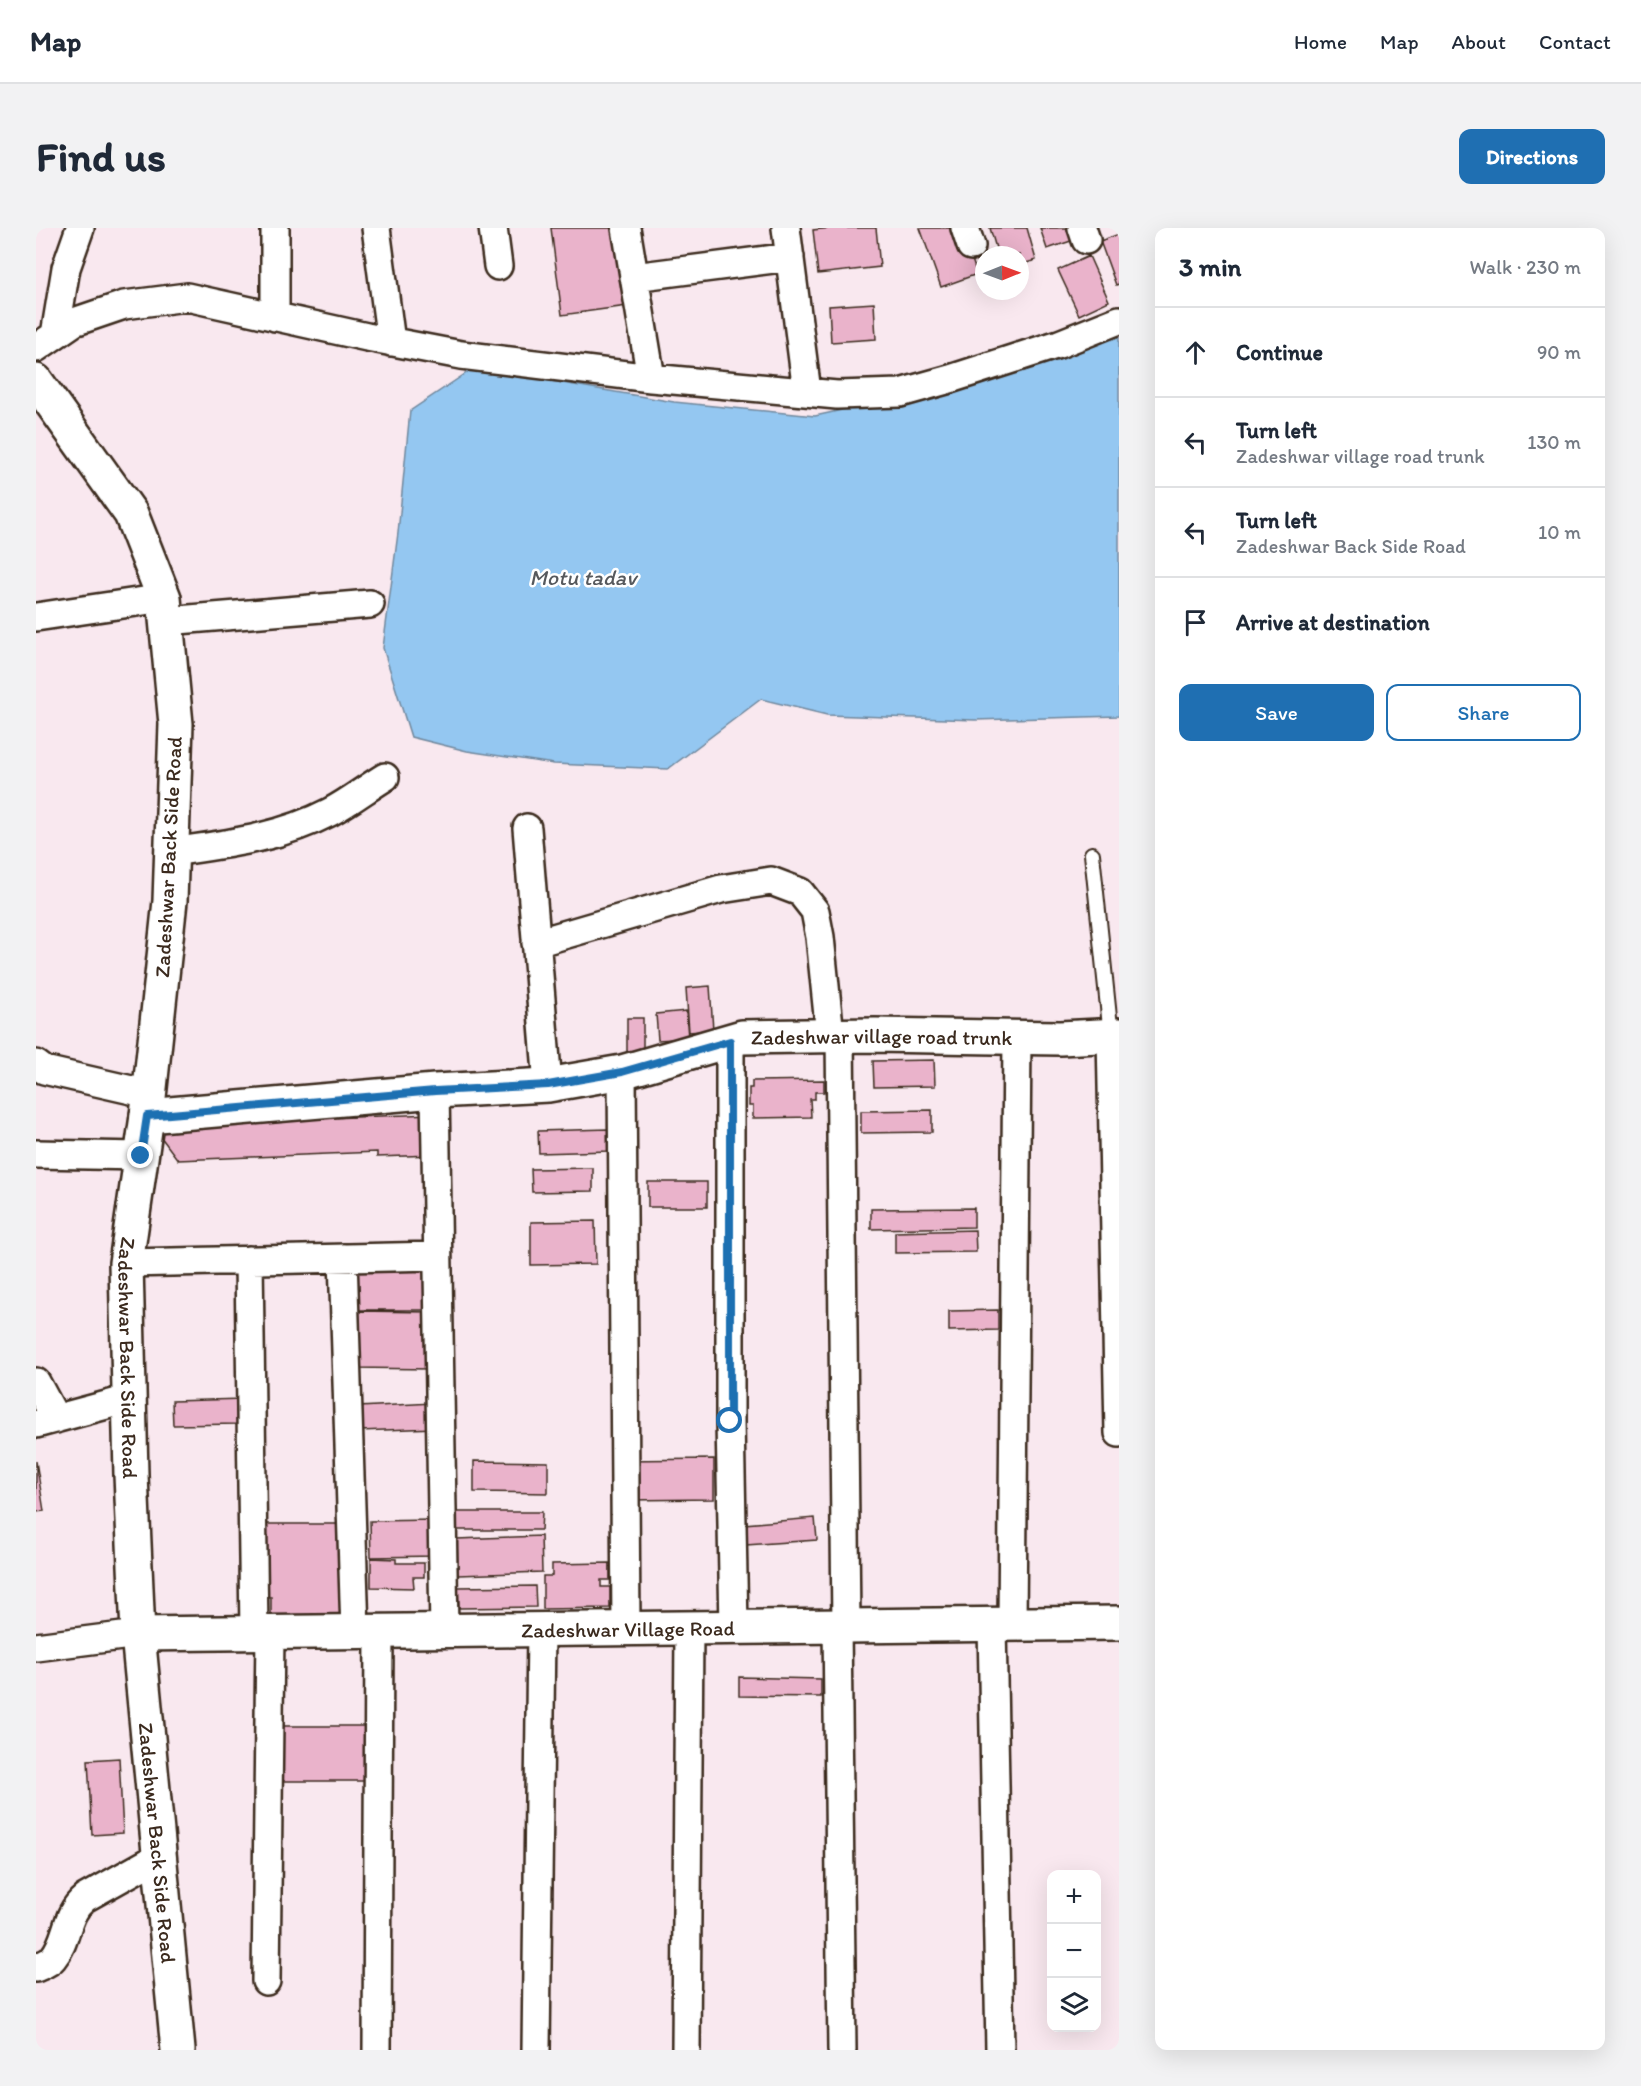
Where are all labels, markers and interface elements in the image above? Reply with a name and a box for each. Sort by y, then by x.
text: Map [30,24,81,58]
text: Home [1294,29,1347,54]
text: Map [1380,29,1419,54]
text: About [1452,29,1506,54]
text: Contact [1539,29,1611,54]
button: Directions [1459,129,1605,184]
text: Find us [36,131,166,182]
north arrow [975,246,1029,300]
text: 3 min [1179,251,1241,283]
text: Walk · 230 m [1469,255,1581,279]
icon: ahead [1179,336,1212,369]
text: Continue [1236,339,1323,366]
text: 90 m [1537,340,1581,364]
text: Turn left [1236,417,1317,444]
icon: left [1179,426,1212,459]
text: 130 m [1527,430,1581,454]
text: Zadeshwar village road trunk [1236,444,1485,468]
text: Turn left [1236,507,1317,534]
icon: left [1179,516,1212,549]
text: 10 m [1538,520,1581,544]
text: Zadeshwar Back Side Road [1236,534,1466,558]
water label: Motu tadav [530,564,639,591]
icon: arrive [1179,606,1212,639]
text: Arrive at destination [1236,609,1430,636]
button: Save [1179,684,1374,741]
button: Share [1386,684,1581,741]
street label: Zadeshwar Back Side Road [149,735,187,978]
street label: Zadeshwar village road trunk [751,1023,1013,1050]
route end [127,1142,153,1168]
street label: Zadeshwar Back Side Road [113,1236,144,1480]
route start [716,1407,742,1433]
street label: Zadeshwar Village Road [521,1615,735,1642]
street label: Zadeshwar Back Side Road [134,1721,182,1965]
map controls [1047,1870,1101,2032]
button: + [1047,1870,1101,1924]
button: − [1047,1924,1101,1978]
button: layers [1047,1978,1101,2032]

